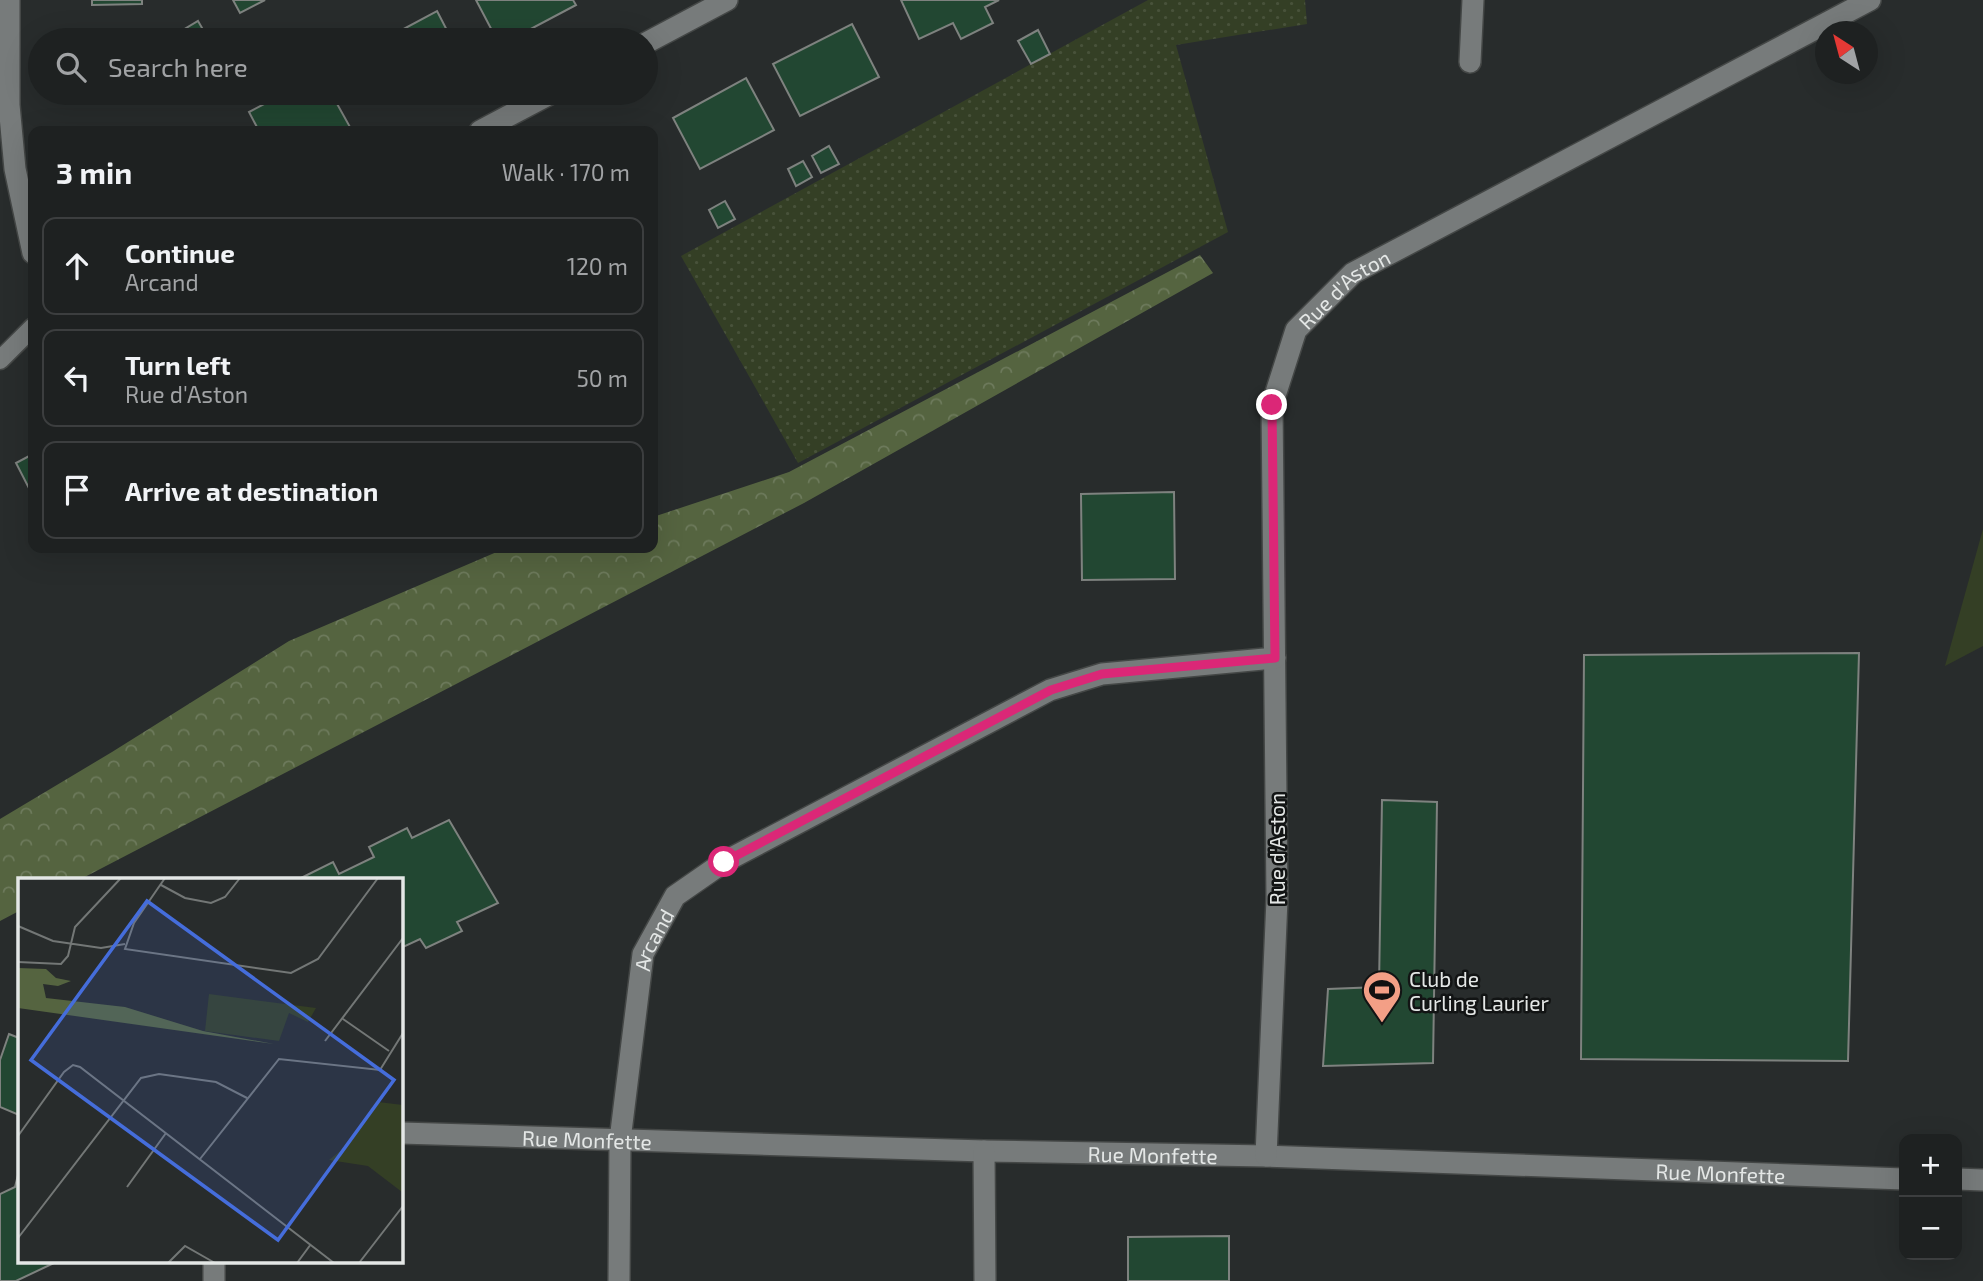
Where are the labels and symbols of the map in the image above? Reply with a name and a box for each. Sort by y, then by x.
north arrow [1815,21,1878,84]
street label: Rue d'Aston [1293,243,1394,333]
route end [1256,389,1287,420]
street label: Rue d'Aston [1264,793,1289,905]
route start [708,846,739,877]
inset map [18,878,402,1264]
street label: Arcand [629,904,678,972]
place label: Club de Curling Laurier [1409,966,1550,1015]
sports icon: Club de Curling Laurier [1361,969,1403,1024]
street label: Rue Monfette [522,1124,652,1153]
street label: Rue Monfette [1088,1140,1218,1168]
street label: Rue Monfette [1655,1158,1786,1187]

